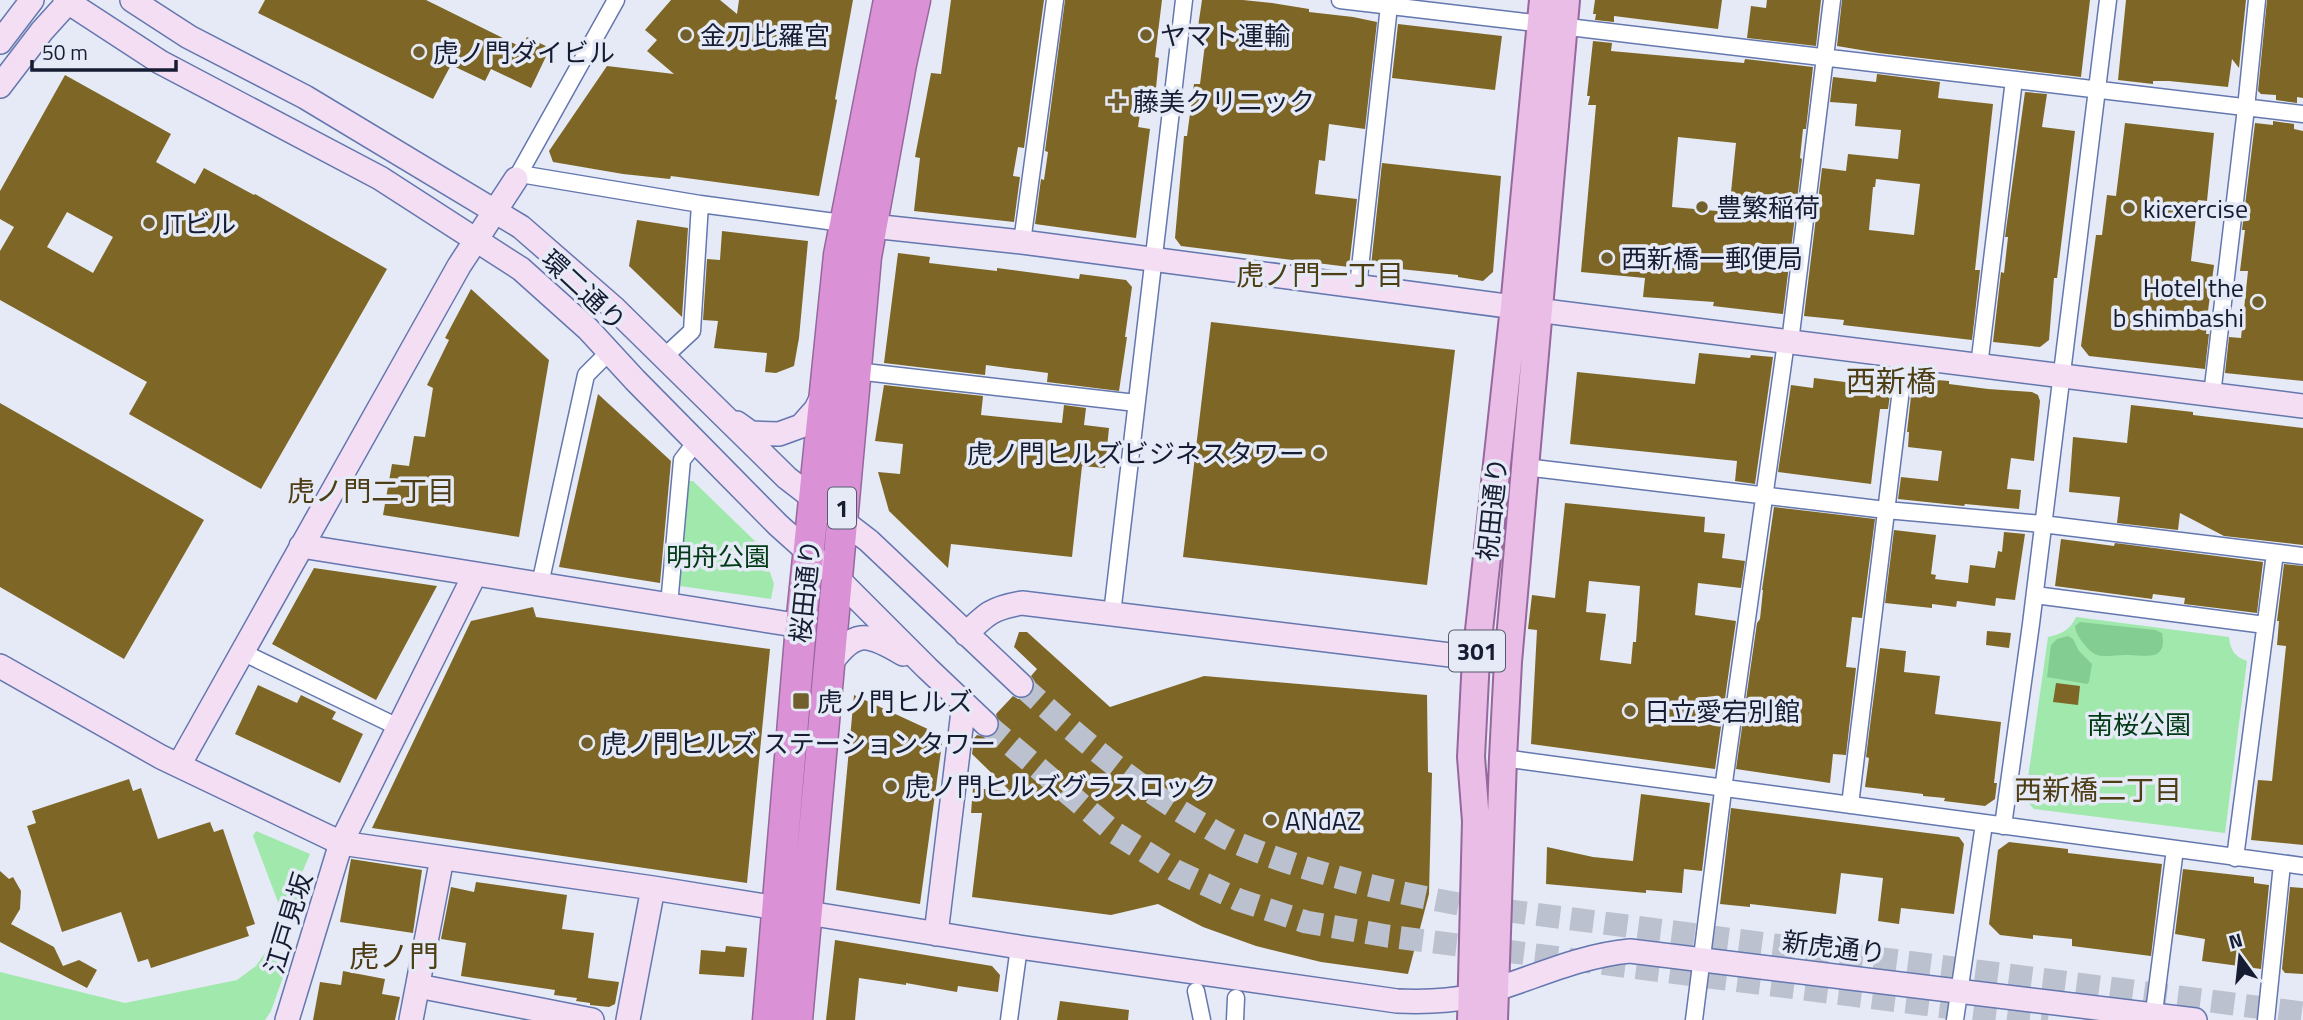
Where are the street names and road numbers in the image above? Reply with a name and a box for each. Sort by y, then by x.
street label: 環二通り [533,240,635,340]
street label: 祝田通り [1467,455,1517,563]
road number: 1 [828,488,856,528]
street label: 桜田通り [780,537,830,645]
road number: 301 [1449,630,1505,672]
street label: 江戸見坂 [254,868,322,978]
street label: 新虎通り [1780,921,1888,973]

